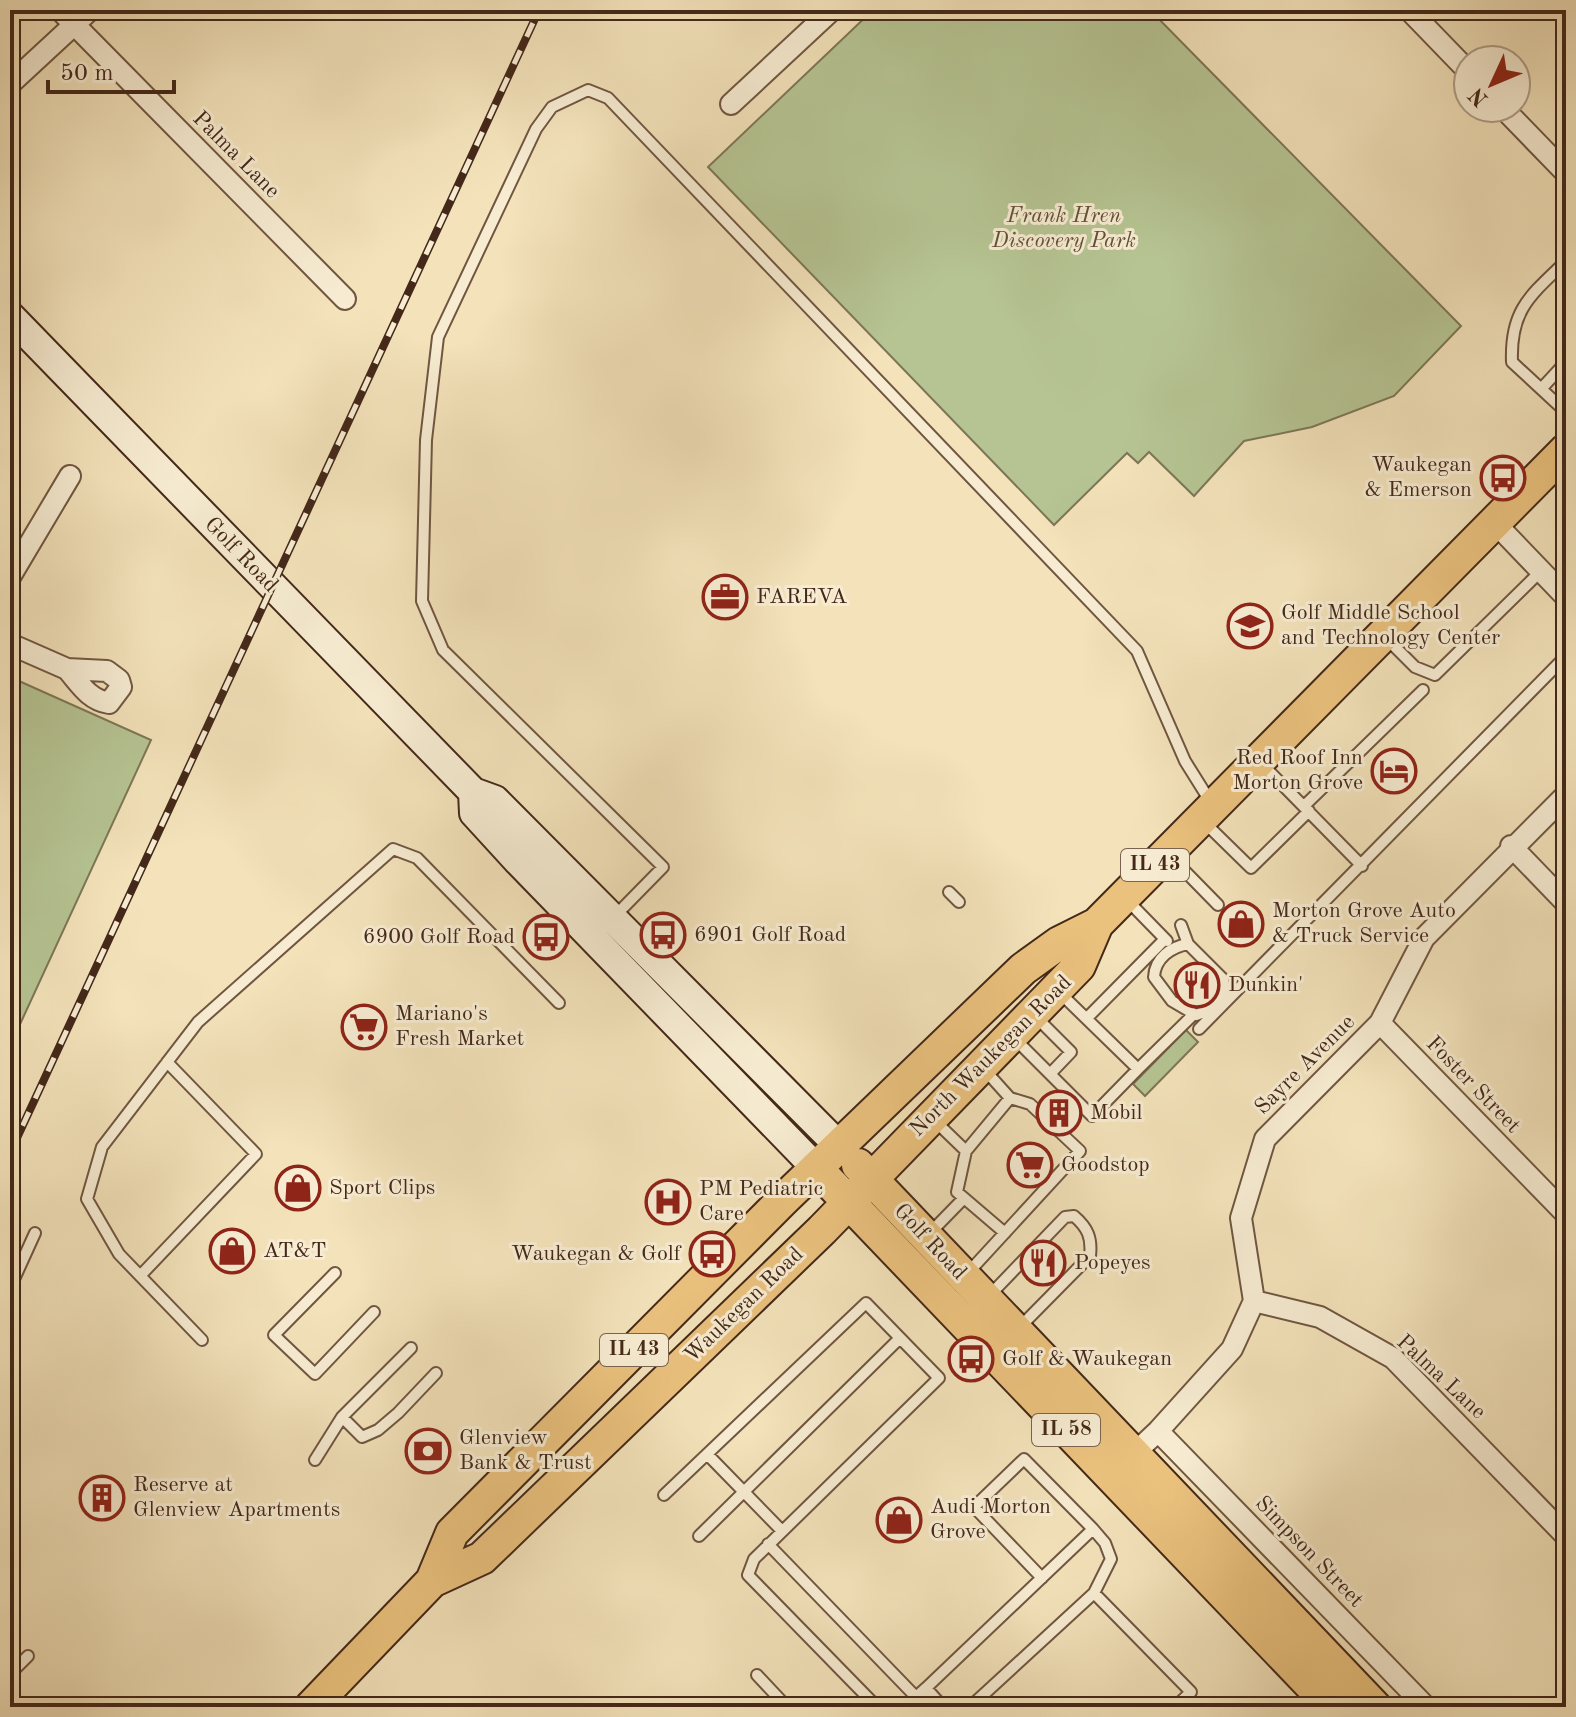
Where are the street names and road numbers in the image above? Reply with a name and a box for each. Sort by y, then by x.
street label: Palma Lane [188,107,284,203]
street label: Golf Road [200,513,282,597]
road number: IL 43 [1121,849,1189,881]
street label: North Waukegan Road [906,971,1076,1141]
street label: Sayre Avenue [1251,1011,1359,1119]
street label: Foster Street [1422,1032,1524,1138]
street label: Golf Road [890,1200,970,1284]
street label: Waukegan Road [680,1243,808,1367]
street label: Palma Lane [1392,1330,1490,1424]
road number: IL 43 [600,1334,668,1366]
road number: IL 58 [1032,1414,1100,1446]
street label: Simpson Street [1251,1492,1367,1612]

